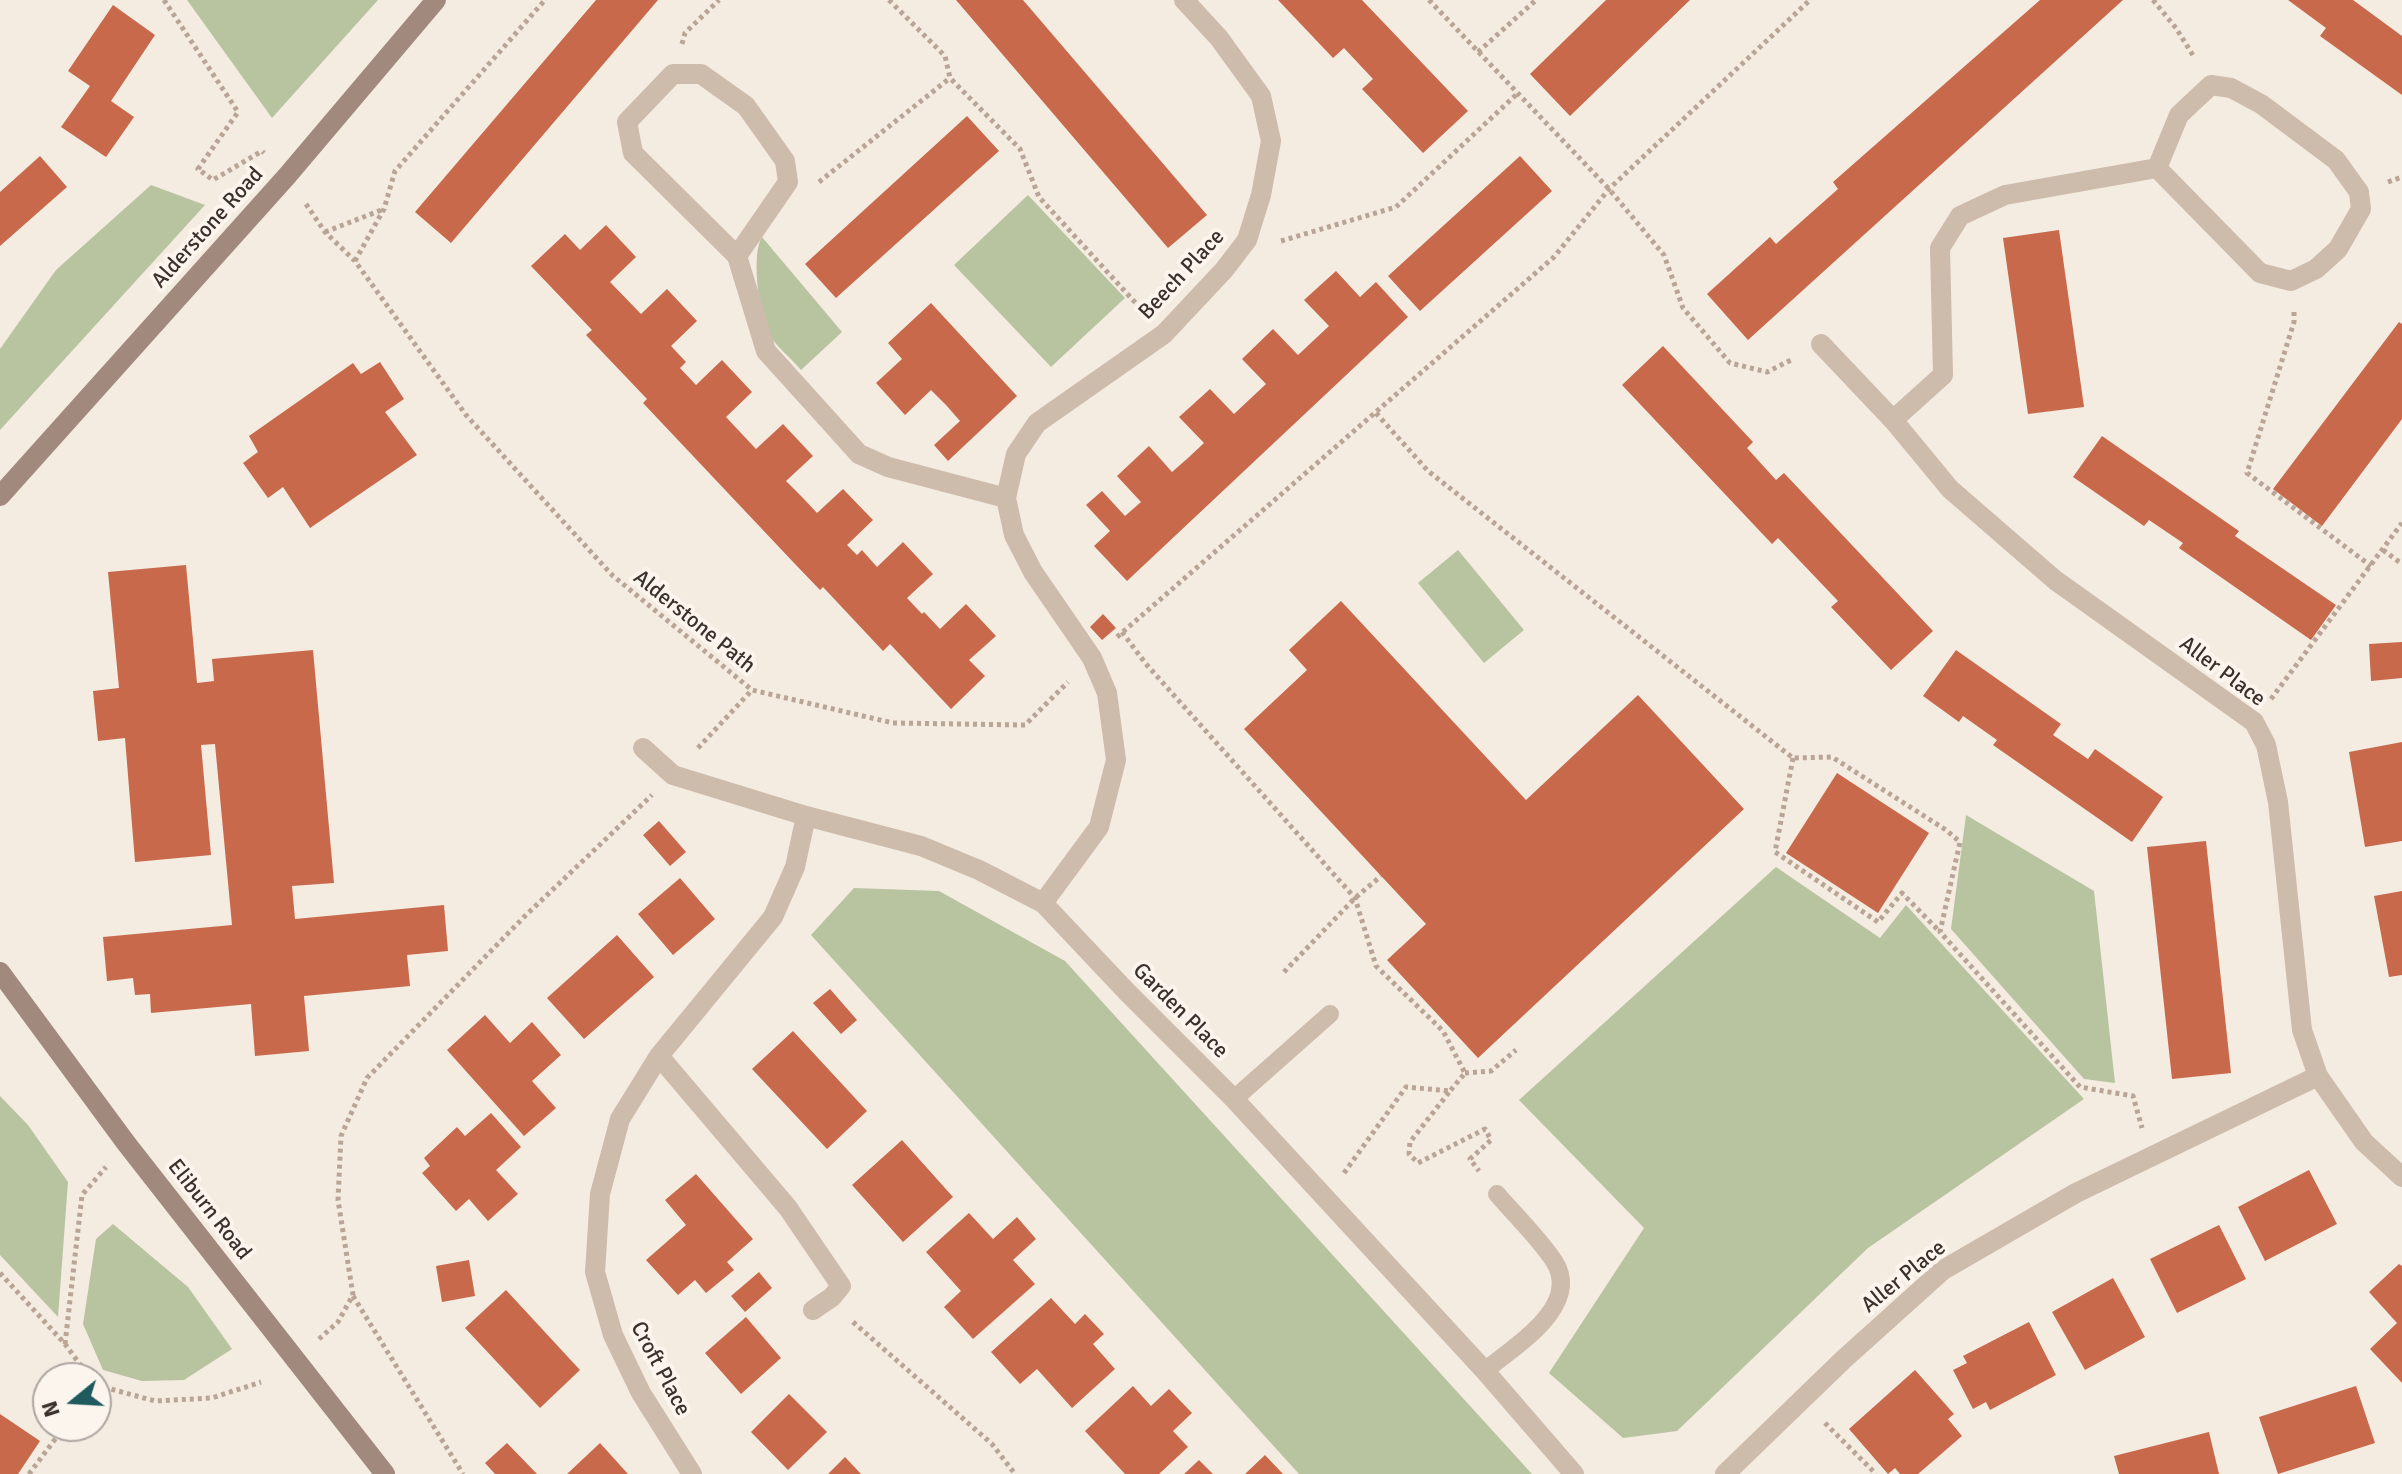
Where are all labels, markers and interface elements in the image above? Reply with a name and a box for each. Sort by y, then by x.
street label: Alderstone Road [147,162,269,294]
street label: Beech Place [1134,224,1230,326]
street label: Alderstone Path [628,565,760,679]
street label: Aller Place [2174,631,2270,713]
street label: Garden Place [1127,958,1233,1064]
street label: Eliburn Road [162,1154,256,1266]
street label: Aller Place [1856,1235,1952,1319]
street label: Croft Place [624,1317,696,1421]
north arrow [32,1362,112,1442]
text: N [35,1397,66,1420]

